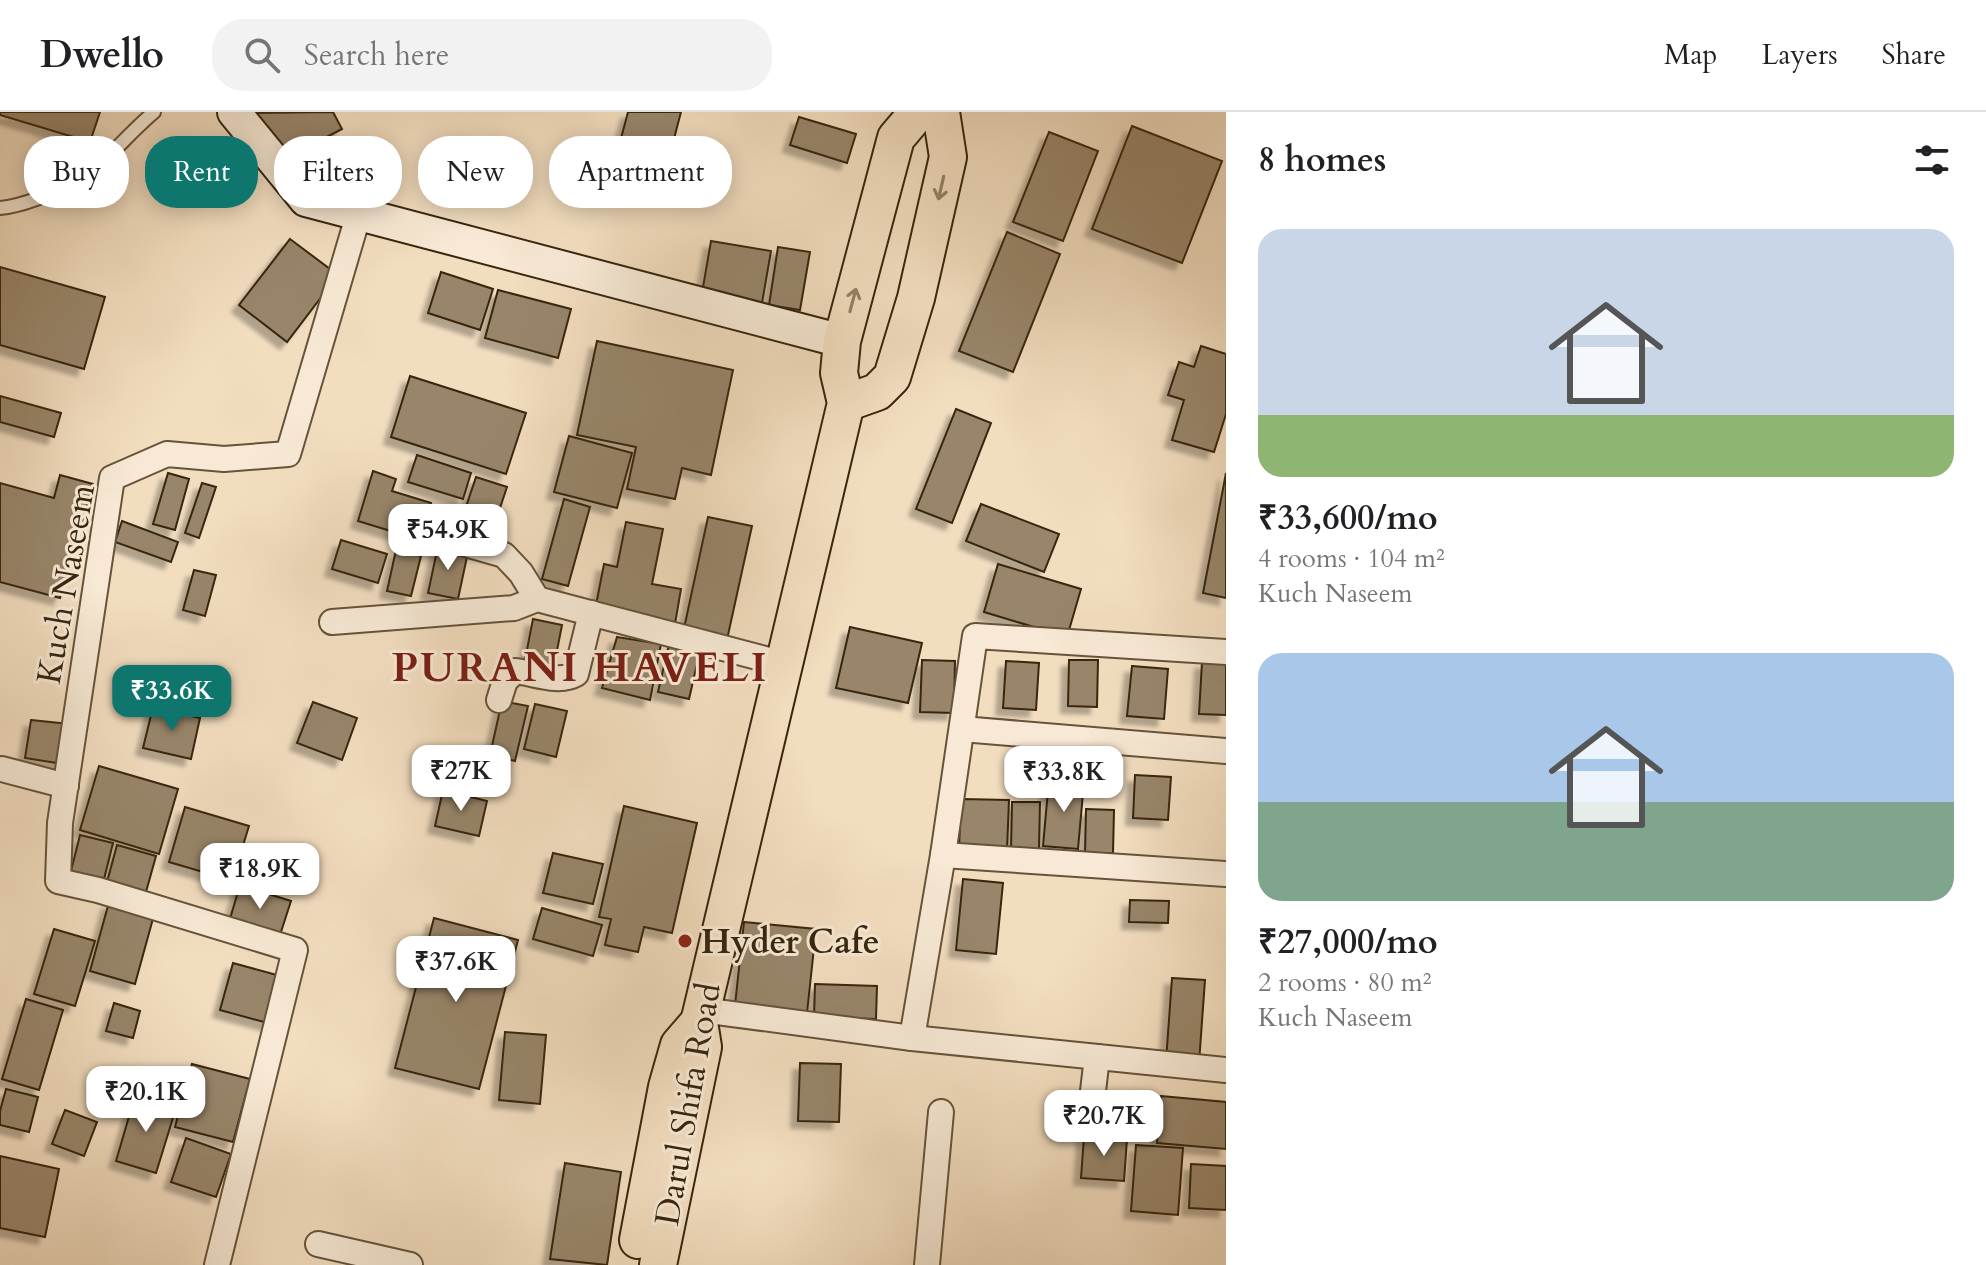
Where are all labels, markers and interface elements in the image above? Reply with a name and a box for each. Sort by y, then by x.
search box [212,19,772,91]
text: Dwello [40,29,164,81]
icon: search [240,33,284,77]
text: Search here [304,35,449,76]
text: Map [1664,36,1717,74]
text: Layers [1761,36,1838,74]
text: Share [1882,36,1946,74]
chip: Buy [24,136,129,208]
chip: Rent [145,136,258,208]
chip: Filters [274,136,402,208]
chip: New [418,136,533,208]
chip: Apartment [549,136,732,208]
text: 8 homes [1258,137,1386,183]
icon: filters [1910,138,1954,182]
one-way arrow [933,175,948,201]
icon: home [1534,281,1678,425]
one-way arrow [846,288,861,314]
street label: Kuch Naseem [26,480,106,688]
text: ₹33,600/mo [1258,495,1438,541]
pin: ₹54.9K [383,504,513,572]
text: ₹54.9K [406,512,490,547]
text: 4 rooms · 104 m² [1258,541,1445,576]
text: Kuch Naseem [1258,576,1412,611]
district label: PURANI HAVELI [391,639,769,696]
pin: ₹33.6K [107,665,237,733]
text: ₹33.6K [130,673,214,708]
icon: home [1534,705,1678,849]
pin: ₹27K [414,745,508,813]
pin: ₹33.8K [999,746,1129,814]
text: ₹27K [430,753,492,788]
text: ₹33.8K [1022,754,1106,789]
pin: ₹18.9K [195,843,325,911]
text: ₹18.9K [218,851,302,886]
place label: Hyder Cafe [701,919,880,965]
text: ₹27,000/mo [1258,919,1438,965]
marker: Hyder Cafe [676,932,694,950]
pin: ₹37.6K [391,936,521,1004]
text: ₹37.6K [414,944,498,979]
text: 2 rooms · 80 m² [1258,965,1431,1000]
street label: Darul Shifa Road [644,979,732,1229]
text: Kuch Naseem [1258,1000,1412,1035]
pin: ₹20.1K [81,1066,211,1134]
text: ₹20.1K [104,1074,188,1109]
pin: ₹20.7K [1039,1090,1169,1158]
text: ₹20.7K [1062,1098,1146,1133]

